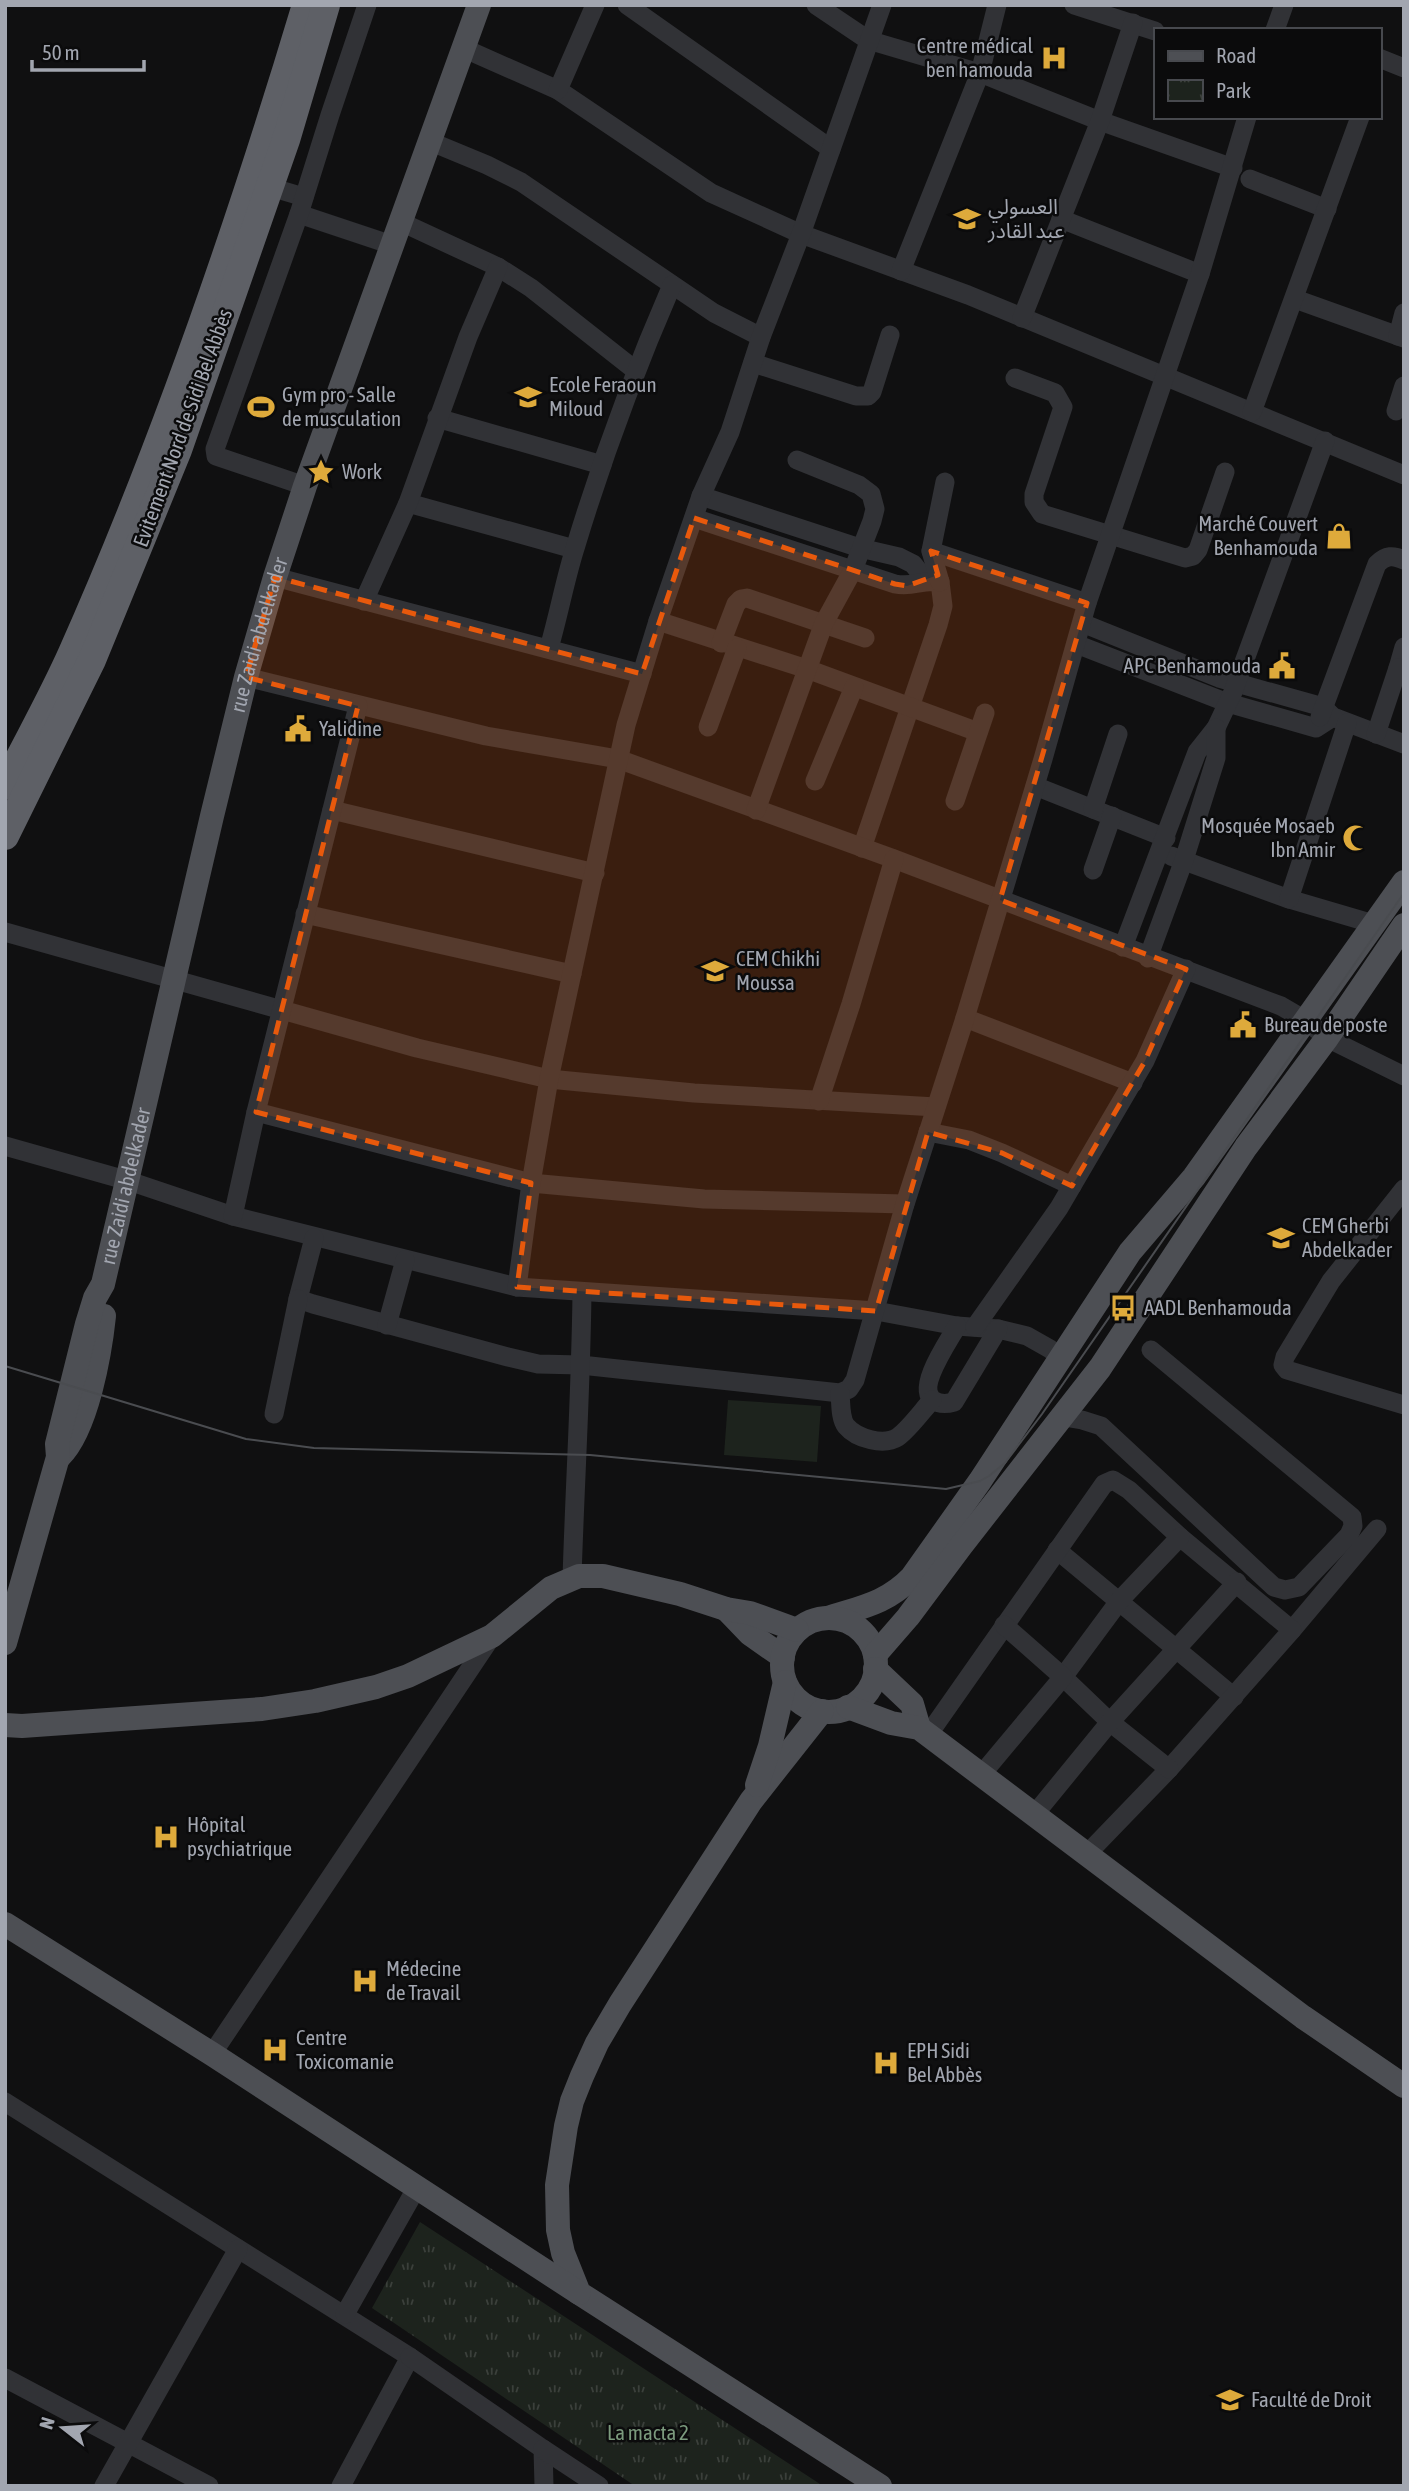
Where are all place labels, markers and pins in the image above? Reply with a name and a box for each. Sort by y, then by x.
place label: Centre médical ben hamouda [917,33,1033,81]
hospital icon: Centre médical ben hamouda [1039,43,1069,73]
place label: العسولي عبد القادر [987,194,1065,243]
school or university icon: العسولي عبد القادر [952,204,982,234]
place label: Ecole Feraoun Miloud [549,372,657,420]
place label: Gym pro - Salle de musculation [282,382,401,430]
school or university icon: Ecole Feraoun Miloud [513,382,543,412]
sports icon: Gym pro - Salle de musculation [246,392,276,422]
place icon: Work [306,457,336,487]
place label: Work [342,459,382,483]
place label: Marché Couvert Benhamouda [1198,511,1318,559]
shop icon: Marché Couvert Benhamouda [1324,521,1354,551]
public building icon: APC Benhamouda [1267,651,1297,681]
place label: APC Benhamouda [1124,653,1261,677]
public building icon: Yalidine [283,714,313,744]
place label: Yalidine [319,716,382,740]
place label: Mosquée Mosaeb Ibn Amir [1201,813,1336,861]
mosque icon: Mosquée Mosaeb Ibn Amir [1341,823,1371,853]
place label: CEM Chikhi Moussa [736,946,820,994]
school or university icon: CEM Chikhi Moussa [700,956,730,986]
public building icon: Bureau de poste [1228,1010,1258,1040]
place label: Bureau de poste [1264,1012,1388,1036]
place label: CEM Gherbi Abdelkader [1302,1213,1393,1261]
school or university icon: CEM Gherbi Abdelkader [1266,1223,1296,1253]
bus stop icon: AADL Benhamouda [1108,1293,1138,1323]
place label: AADL Benhamouda [1144,1295,1292,1319]
place label: Hôpital psychiatrique [187,1812,292,1860]
hospital icon: Hôpital psychiatrique [151,1822,181,1852]
place label: Médecine de Travail [386,1956,461,2004]
hospital icon: Médecine de Travail [350,1966,380,1996]
place label: Centre Toxicomanie [296,2025,394,2073]
hospital icon: Centre Toxicomanie [260,2035,290,2065]
place label: EPH Sidi Bel Abbès [907,2038,982,2086]
hospital icon: EPH Sidi Bel Abbès [871,2048,901,2078]
school or university icon: Faculté de Droit [1215,2385,1245,2415]
place label: Faculté de Droit [1251,2387,1372,2411]

